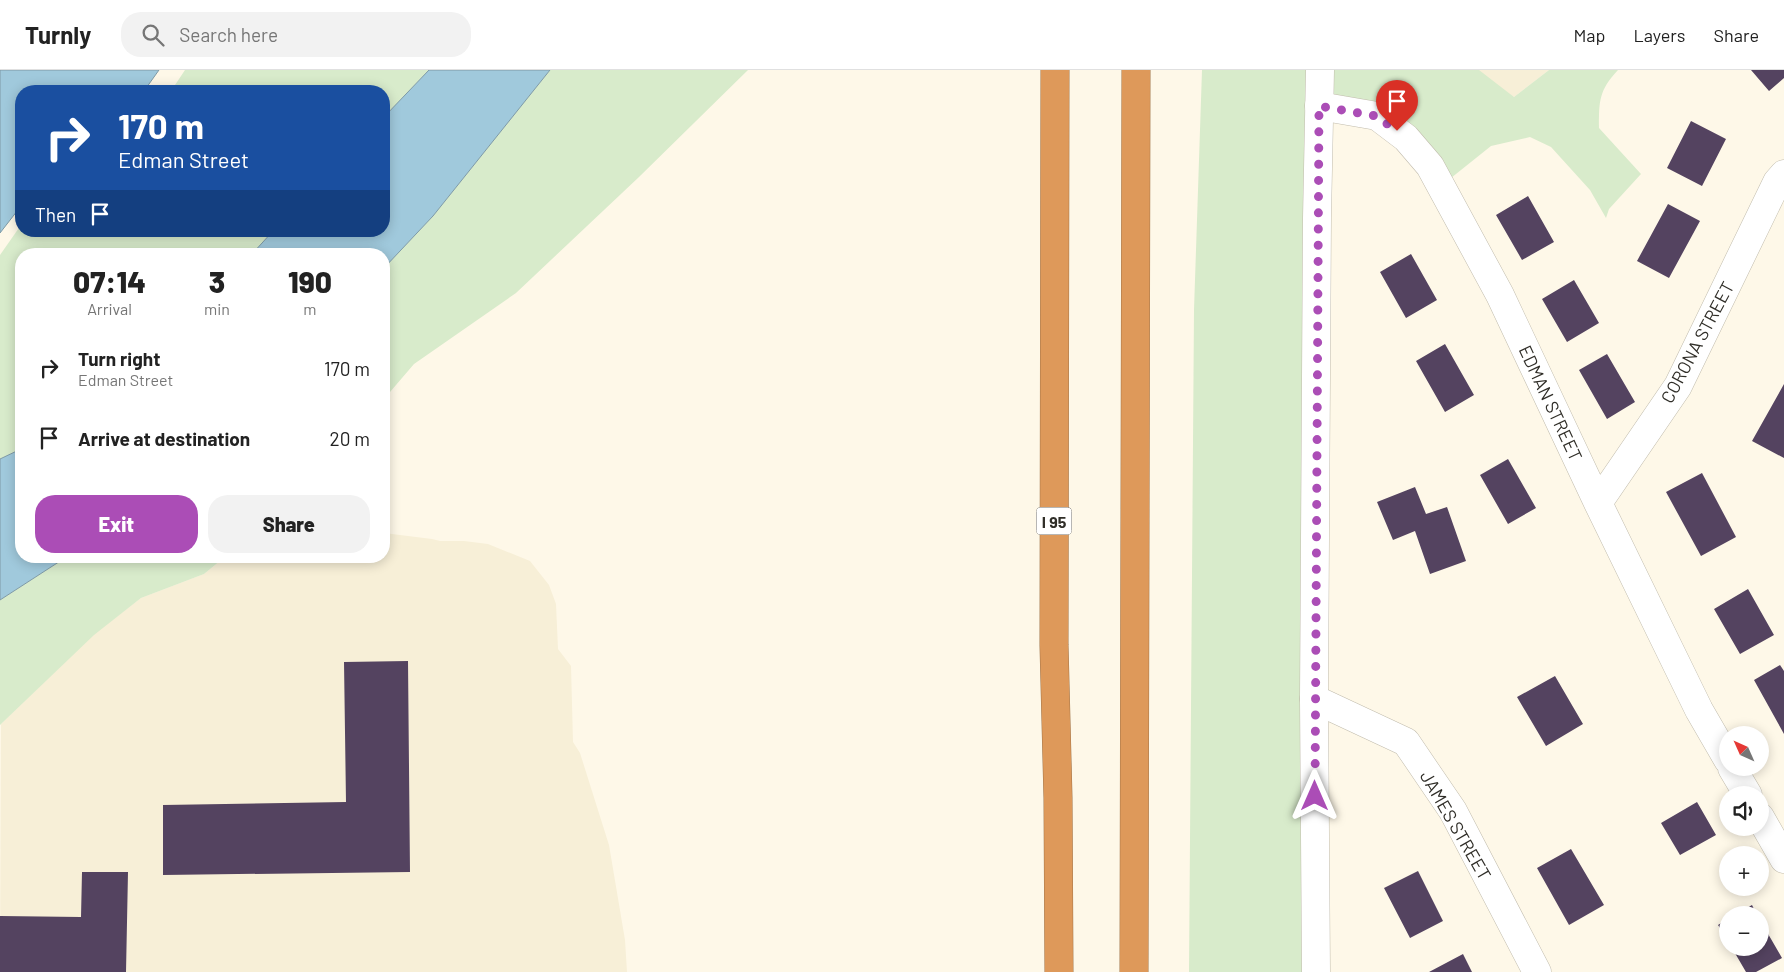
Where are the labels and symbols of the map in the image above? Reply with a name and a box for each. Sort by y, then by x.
pin [1376,80,1418,131]
street label: CORONA STREET [1656,277,1738,407]
street label: EDMAN STREET [1515,342,1587,464]
road number: I 95 [1036,508,1072,534]
north arrow [1719,726,1769,776]
street label: JAMES STREET [1416,766,1496,884]
position arrow [1288,769,1340,821]

